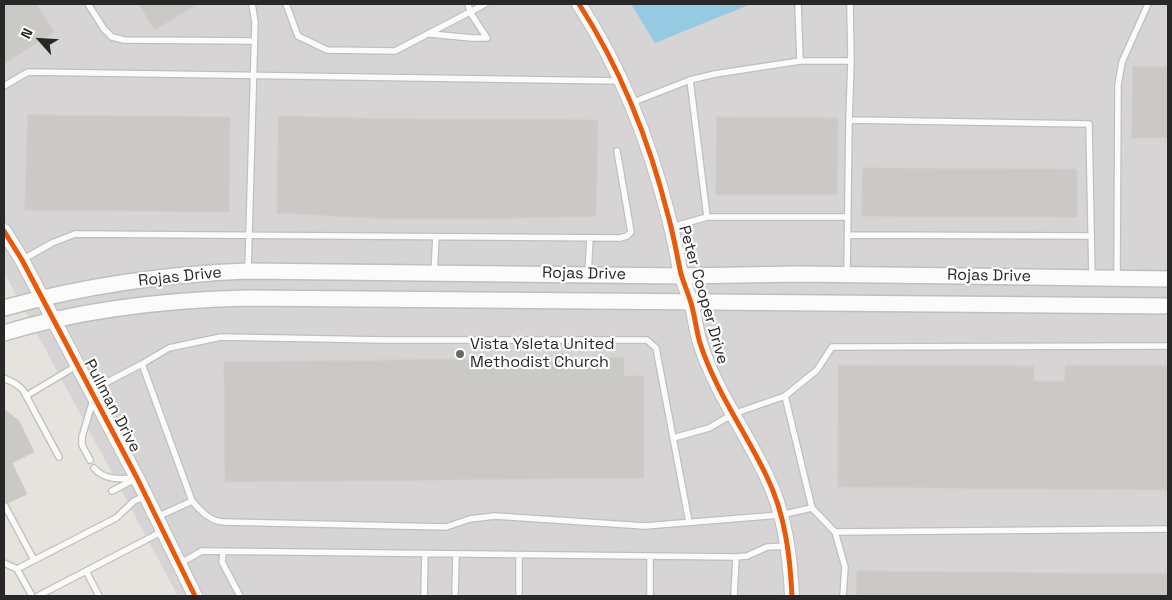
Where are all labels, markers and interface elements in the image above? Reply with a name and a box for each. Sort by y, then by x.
north arrow [15,15,65,65]
text: N [16,25,37,42]
street label: Peter Cooper Drive [674,223,732,367]
street label: Rojas Drive [137,263,223,291]
street label: Rojas Drive [542,264,626,284]
street label: Rojas Drive [947,266,1031,286]
place label: Vista Ysleta United Methodist Church [470,335,615,373]
marker: Vista Ysleta United Methodist Church [454,348,466,360]
street label: Pullman Drive [79,356,145,456]

